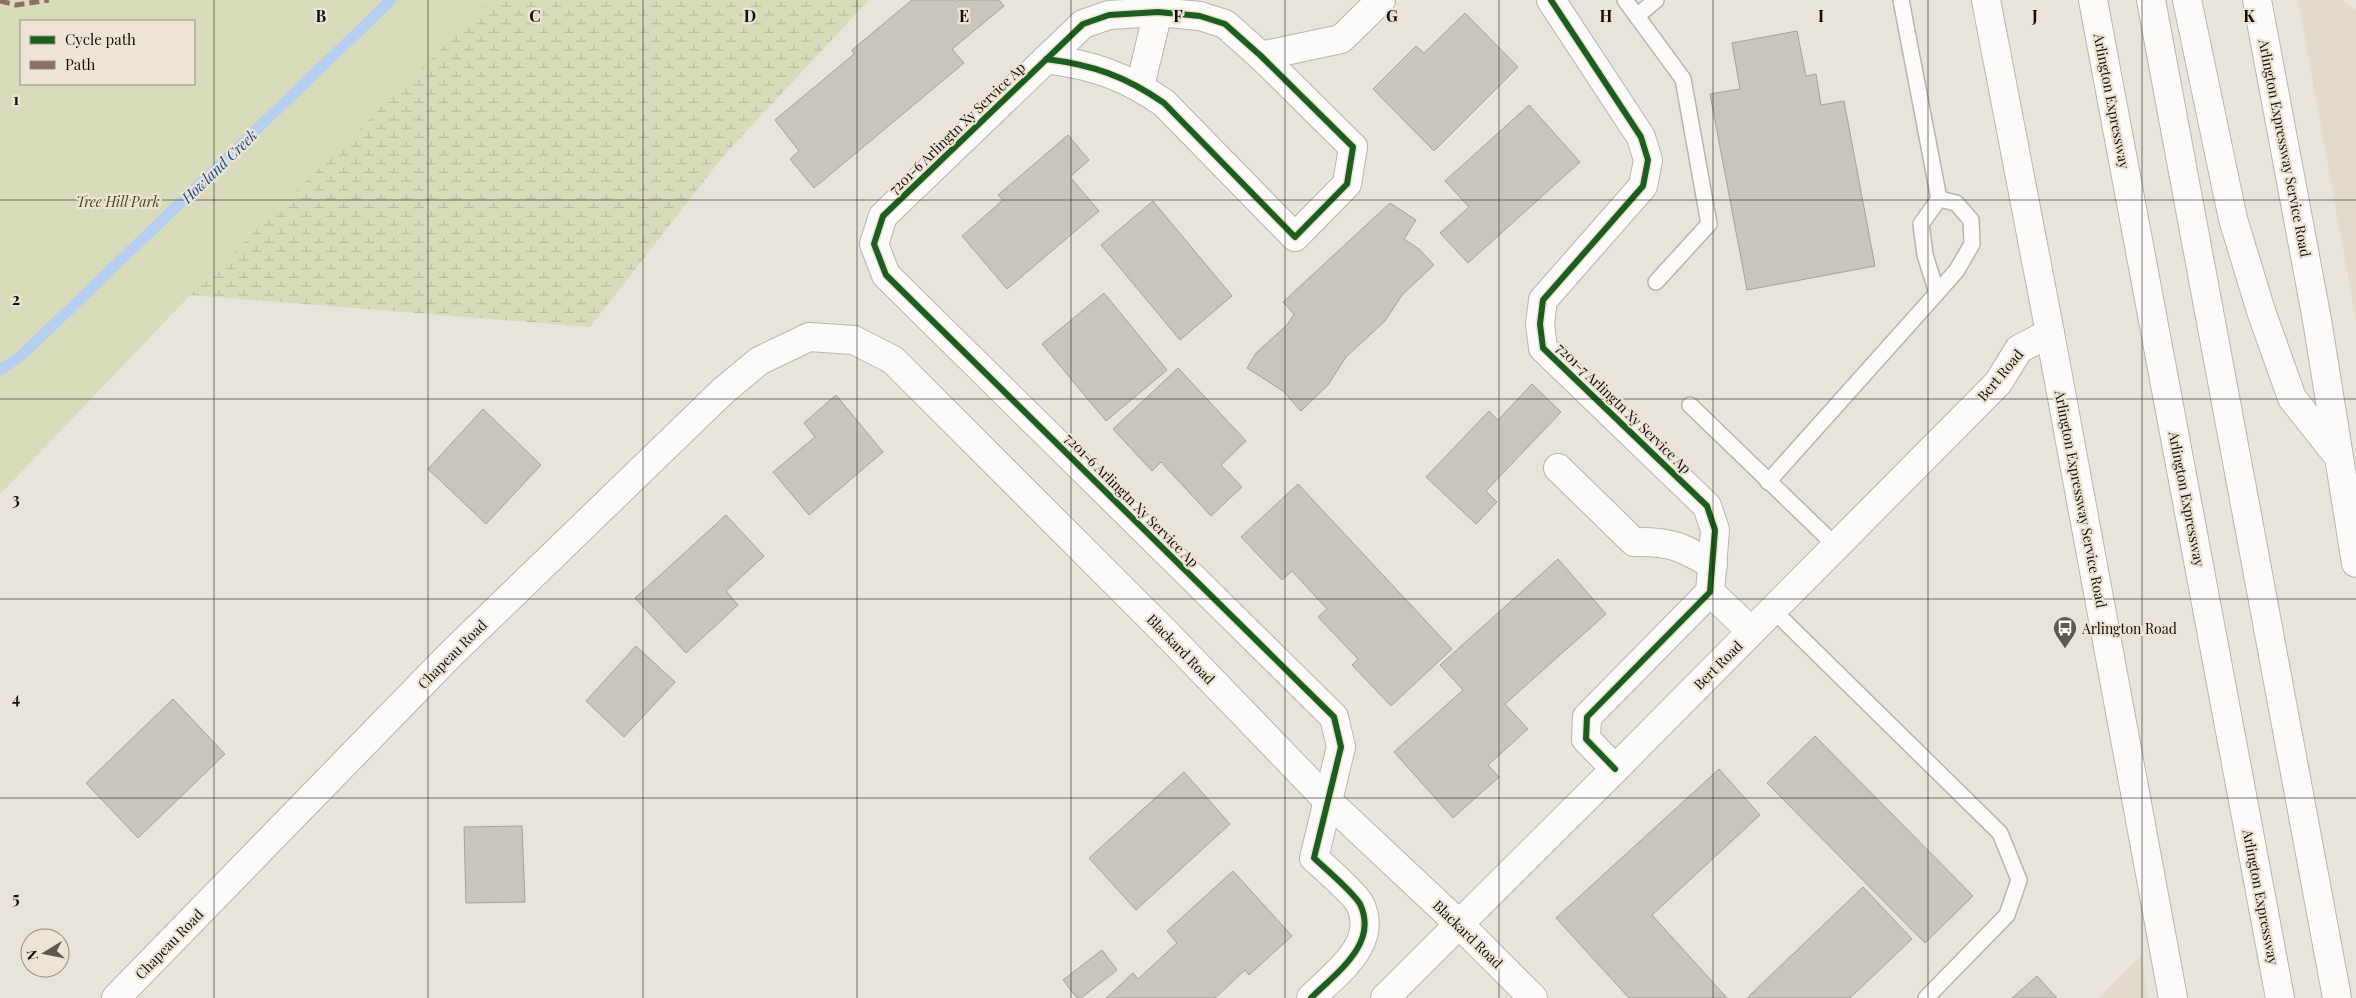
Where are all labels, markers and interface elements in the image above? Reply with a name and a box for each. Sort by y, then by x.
text: B [316,5,327,26]
text: C [529,5,541,26]
text: D [744,5,756,26]
text: E [959,5,969,26]
text: F [1173,5,1183,26]
text: G [1386,5,1398,26]
text: H [1600,5,1613,26]
text: I [1818,5,1824,26]
text: J [2031,5,2038,26]
text: K [2243,5,2255,26]
legend [20,20,195,85]
text: Cycle path [65,29,136,49]
street label: Arlington Expressway [2089,31,2134,170]
street label: Arlington Expressway Service Road [2254,37,2315,258]
text: Path [65,54,95,74]
street label: 7201-6 Arlingtn Xy Service Ap [885,58,1029,198]
text: 1 [13,88,19,109]
water label: Howland Creek [176,125,261,208]
park label: Tree Hill Park [76,192,160,211]
text: 2 [12,288,20,309]
street label: 7201-7 Arlingtn Xy Service Ap [1552,338,1696,478]
street label: Bert Road [1973,345,2027,405]
street label: Arlington Expressway Service Road [2050,388,2111,609]
street label: 7201-6 Arlingtn Xy Service Ap [1061,429,1203,571]
street label: Arlington Expressway [2164,429,2209,568]
text: 3 [12,488,20,509]
street label: Blackard Road [1143,610,1219,688]
street label: Chapeau Road [413,615,491,693]
bus stop icon: Arlington Road [2052,615,2078,649]
place label: Arlington Road [2081,619,2177,638]
street label: Bert Road [1689,636,1747,694]
text: 4 [12,687,20,708]
street label: Arlington Expressway [2238,827,2283,966]
text: 5 [12,887,20,908]
street label: Blackard Road [1429,896,1507,972]
street label: Chapeau Road [131,905,207,983]
north arrow [20,928,70,978]
text: N [21,949,42,962]

